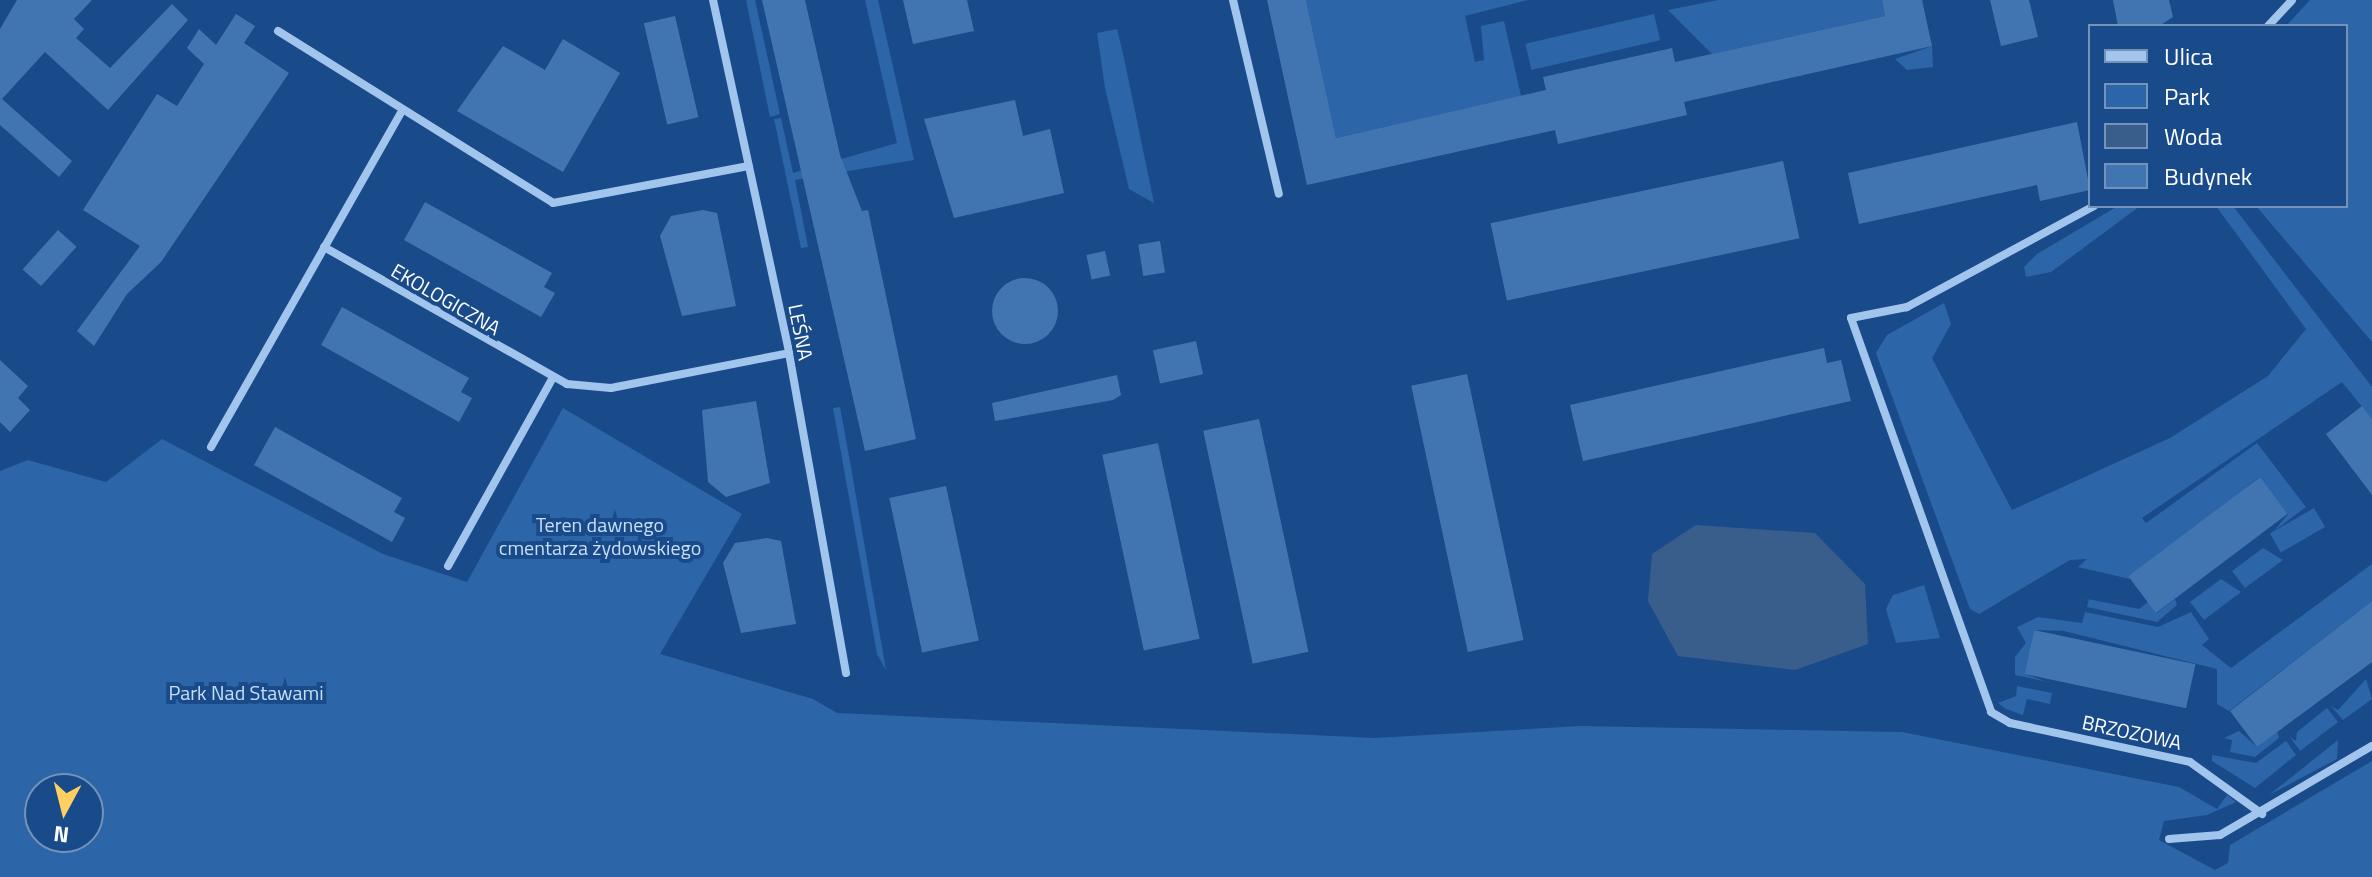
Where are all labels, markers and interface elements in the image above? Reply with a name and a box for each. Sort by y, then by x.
legend [2088,24,2348,208]
text: Ulica [2164,38,2213,74]
text: Park [2164,78,2210,114]
text: Woda [2164,118,2222,154]
text: Budynek [2164,158,2252,194]
street label: EKOLOGICZNA [387,258,505,340]
street label: LEŚNA [784,302,818,362]
park label: Teren dawnego cmentarza żydowskiego [499,512,701,559]
park label: Park Nad Stawami [168,680,324,704]
street label: BRZOZOWA [2080,710,2184,754]
north arrow [24,773,104,853]
text: N [52,817,71,853]

